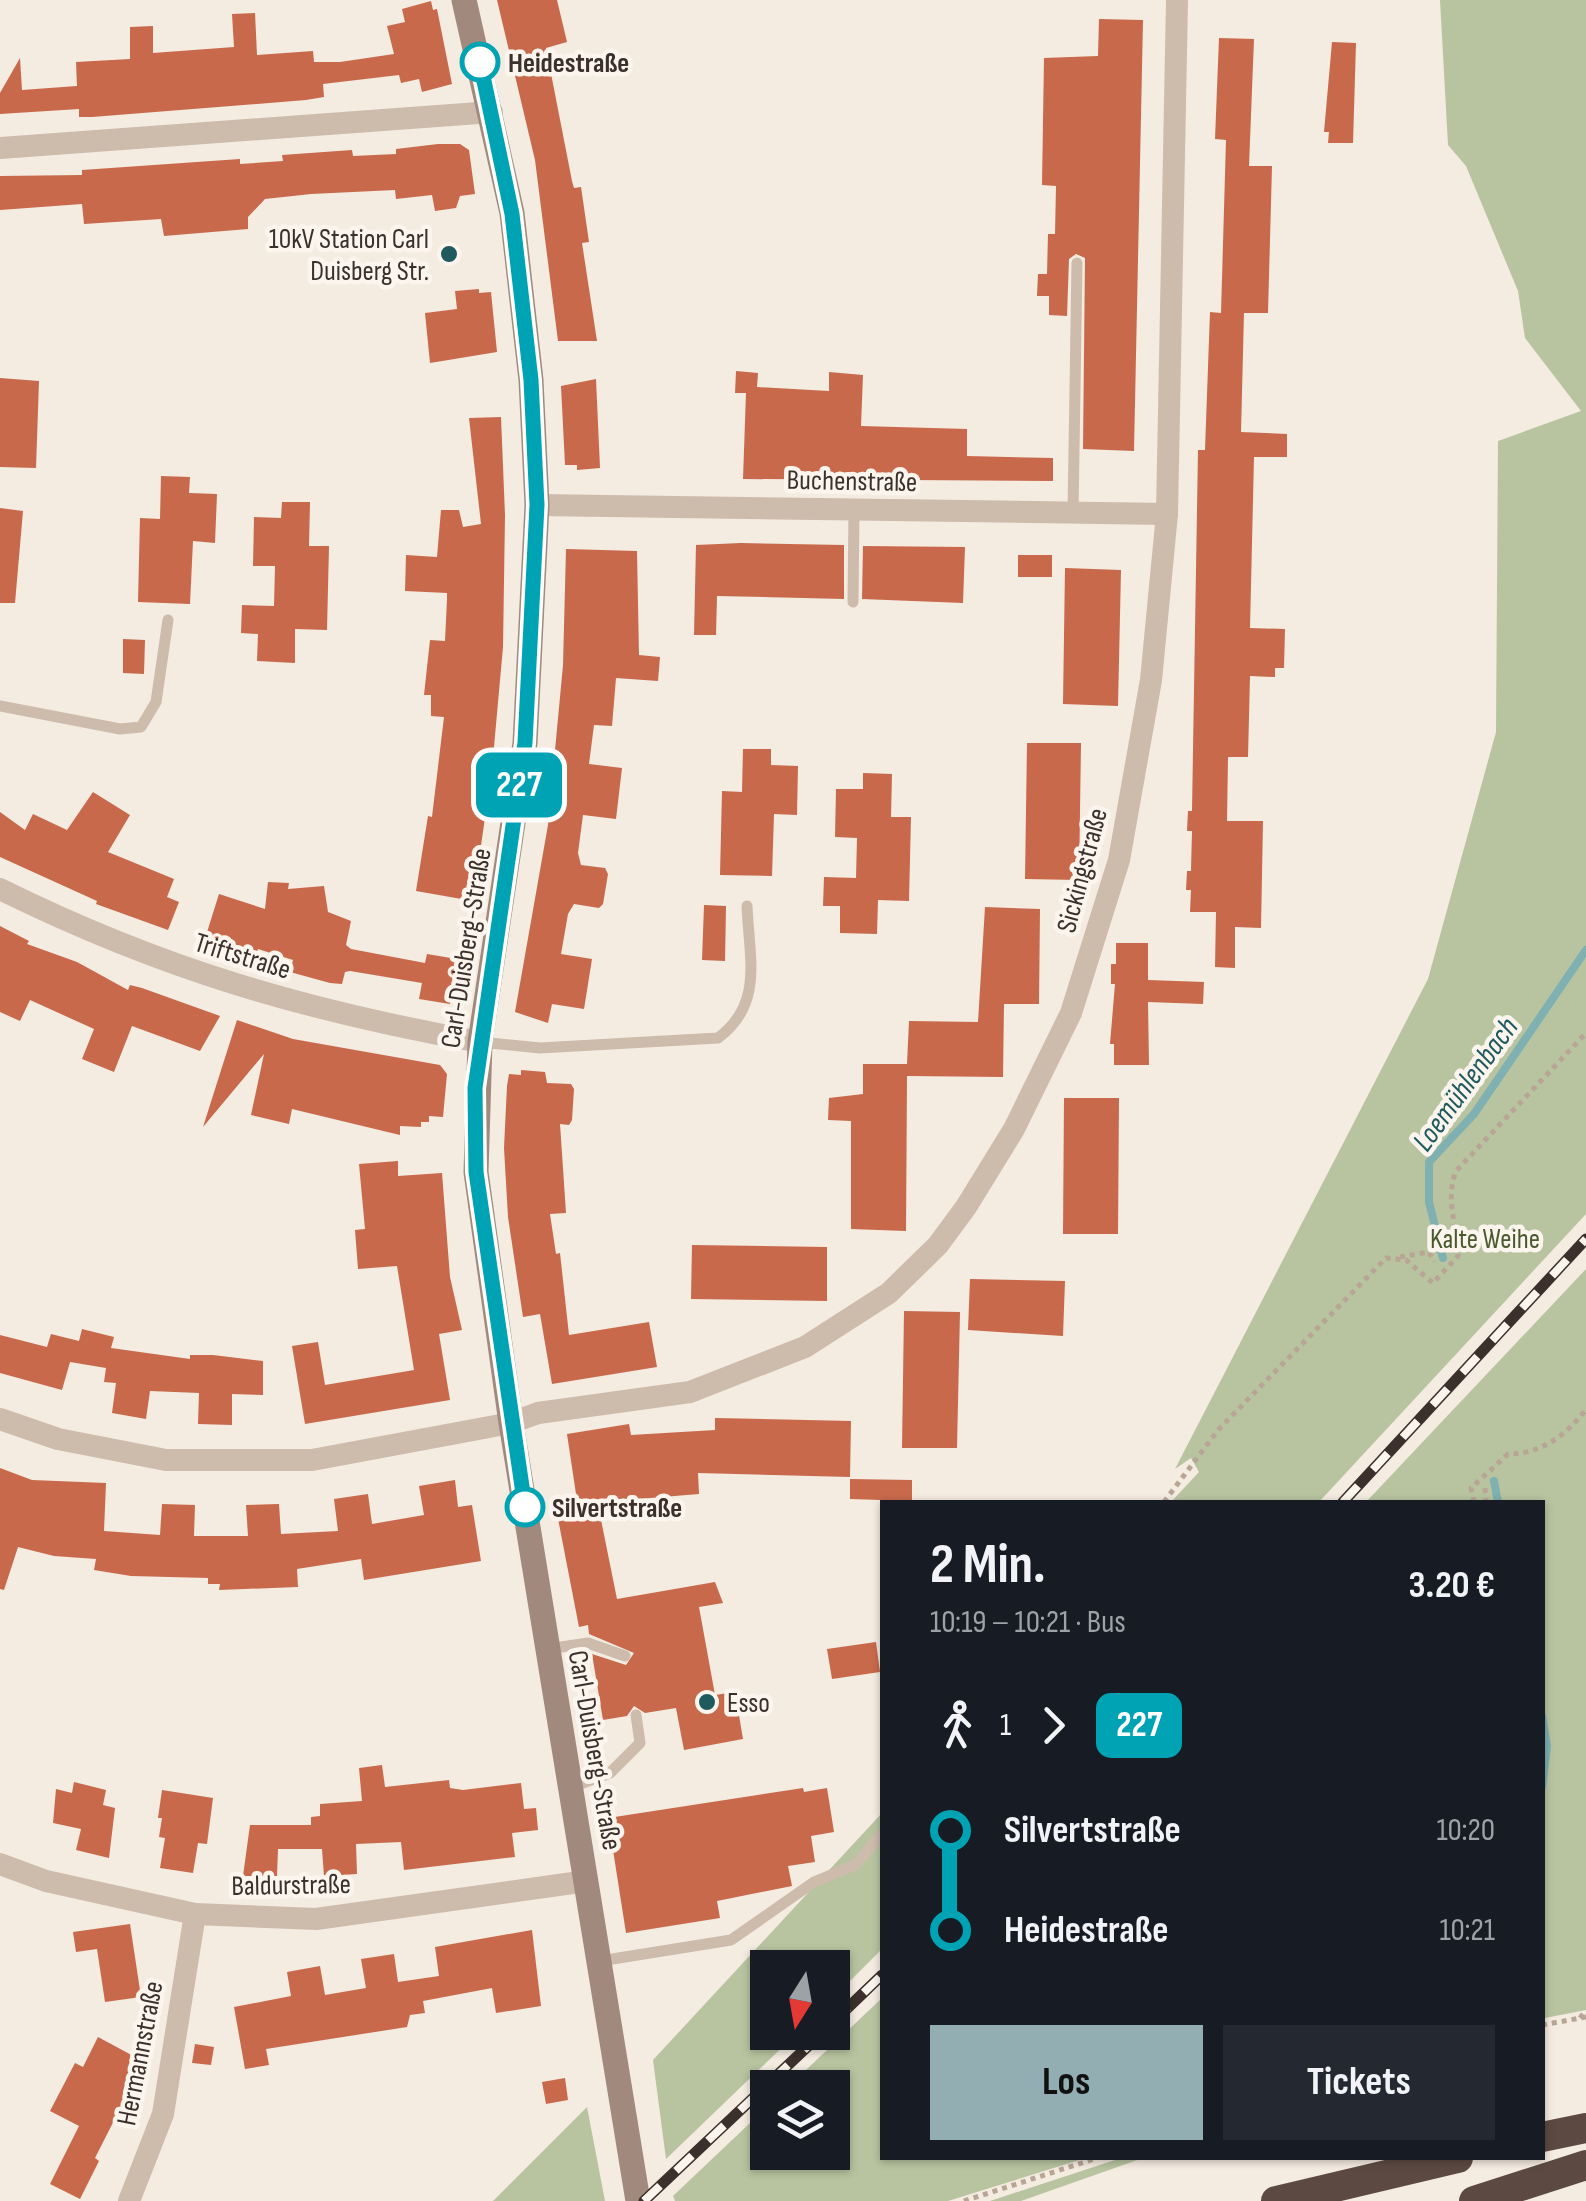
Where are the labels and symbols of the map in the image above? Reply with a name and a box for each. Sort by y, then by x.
marker: Heidestraße [461,43,499,81]
place label: Heidestraße [508,47,629,80]
place label: 10kV Station Carl Duisberg Str. [269,223,429,288]
marker: 10kV Station Carl Duisberg Str. [438,243,460,265]
street label: Buchenstraße [786,464,918,499]
line badge: 227 [462,752,576,818]
street label: Sickingstraße [1050,805,1115,936]
street label: Carl-Duisberg-Straße [434,846,499,1051]
street label: Triftstraße [190,926,295,987]
water label: Loemühlenbach [1405,1011,1526,1158]
park label: Kalte Weihe [1430,1223,1540,1256]
marker: Silvertstraße [506,1488,544,1526]
place label: Silvertstraße [552,1492,682,1525]
street label: Carl-Duisberg-Straße [561,1648,628,1853]
place label: Esso [727,1687,770,1720]
marker: Esso [696,1691,718,1713]
street label: Baldurstraße [231,1868,351,1903]
north arrow [750,1950,850,2050]
street label: Hermannstraße [110,1978,171,2128]

